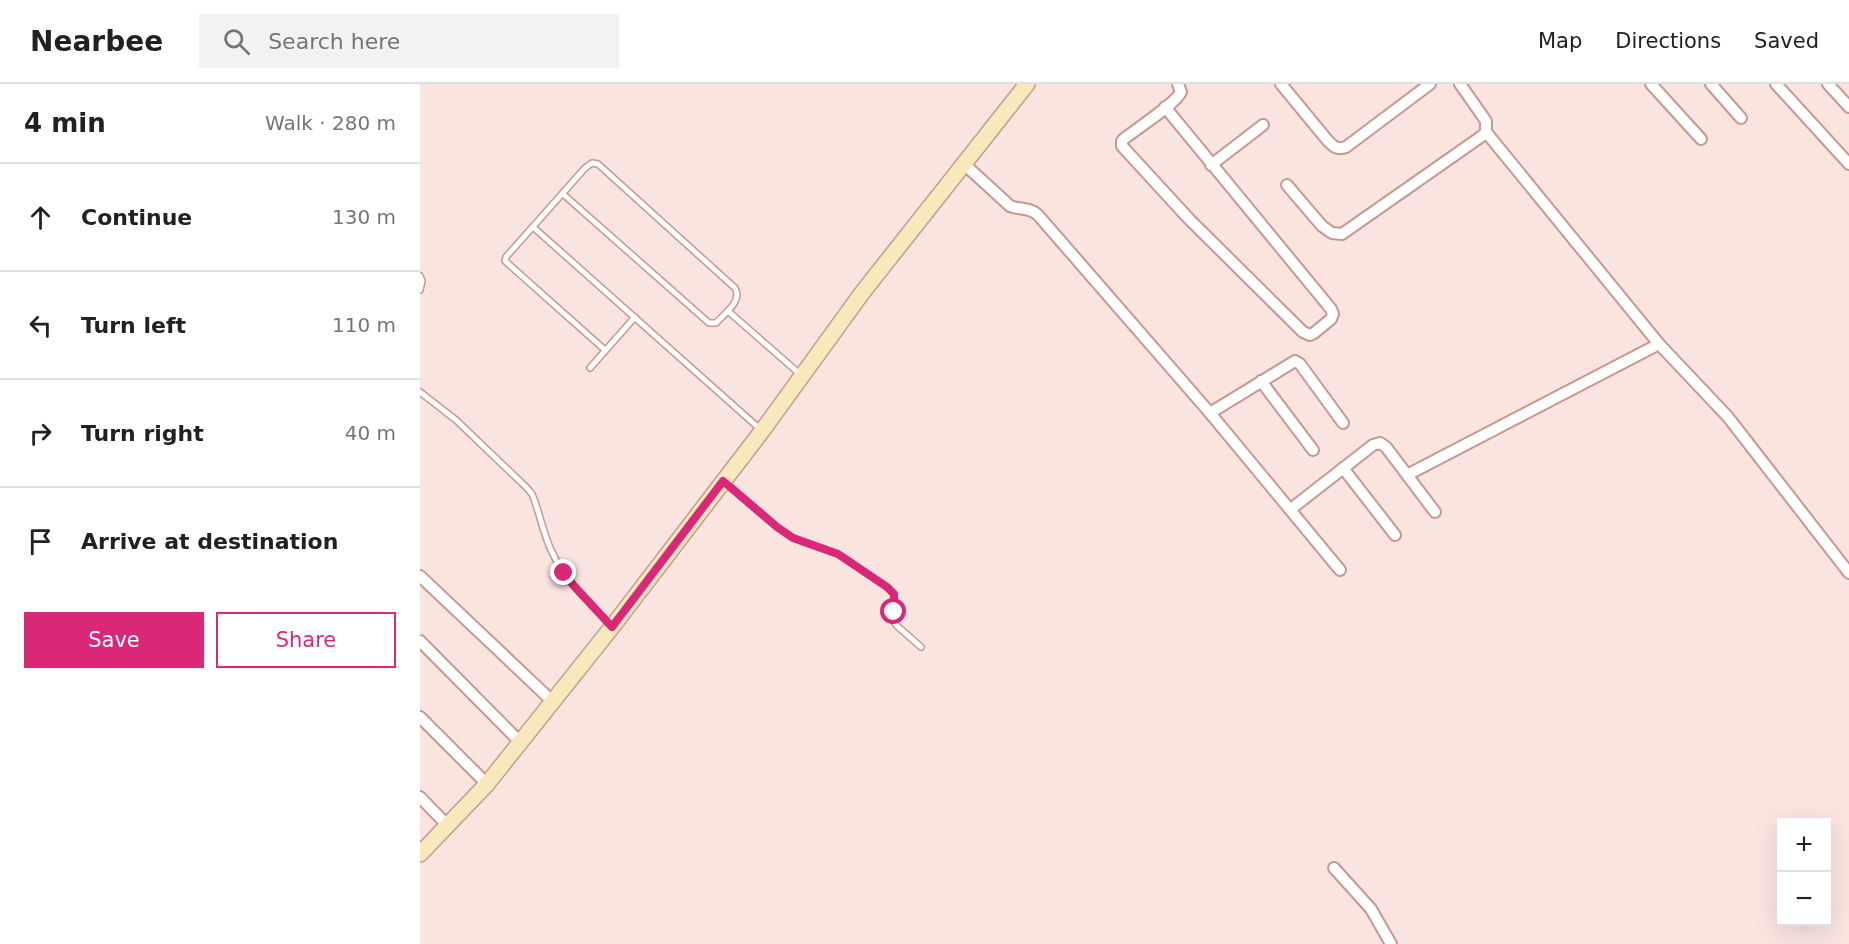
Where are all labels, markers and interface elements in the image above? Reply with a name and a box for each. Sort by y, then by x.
search box [199,14,619,68]
text: Nearbee [30,25,163,58]
icon: search [220,25,253,58]
text: Search here [268,29,400,54]
text: Map [1538,29,1582,53]
text: Directions [1615,29,1721,53]
text: Saved [1754,29,1819,53]
text: 4 min [24,108,106,138]
text: Walk · 280 m [265,111,396,135]
icon: ahead [24,201,57,234]
text: Continue [81,205,192,230]
text: 130 m [332,205,396,229]
icon: left [24,309,57,342]
text: Turn left [81,313,186,338]
text: 110 m [332,313,396,337]
icon: right [24,417,57,450]
text: Turn right [81,421,204,446]
text: 40 m [345,421,396,445]
icon: arrive [24,525,57,558]
text: Arrive at destination [81,529,338,554]
route end [550,559,576,585]
route start [880,598,906,624]
button: Save [24,612,204,668]
button: Share [216,612,396,668]
map controls [1777,818,1831,926]
button: + [1777,818,1831,872]
button: − [1777,872,1831,926]

